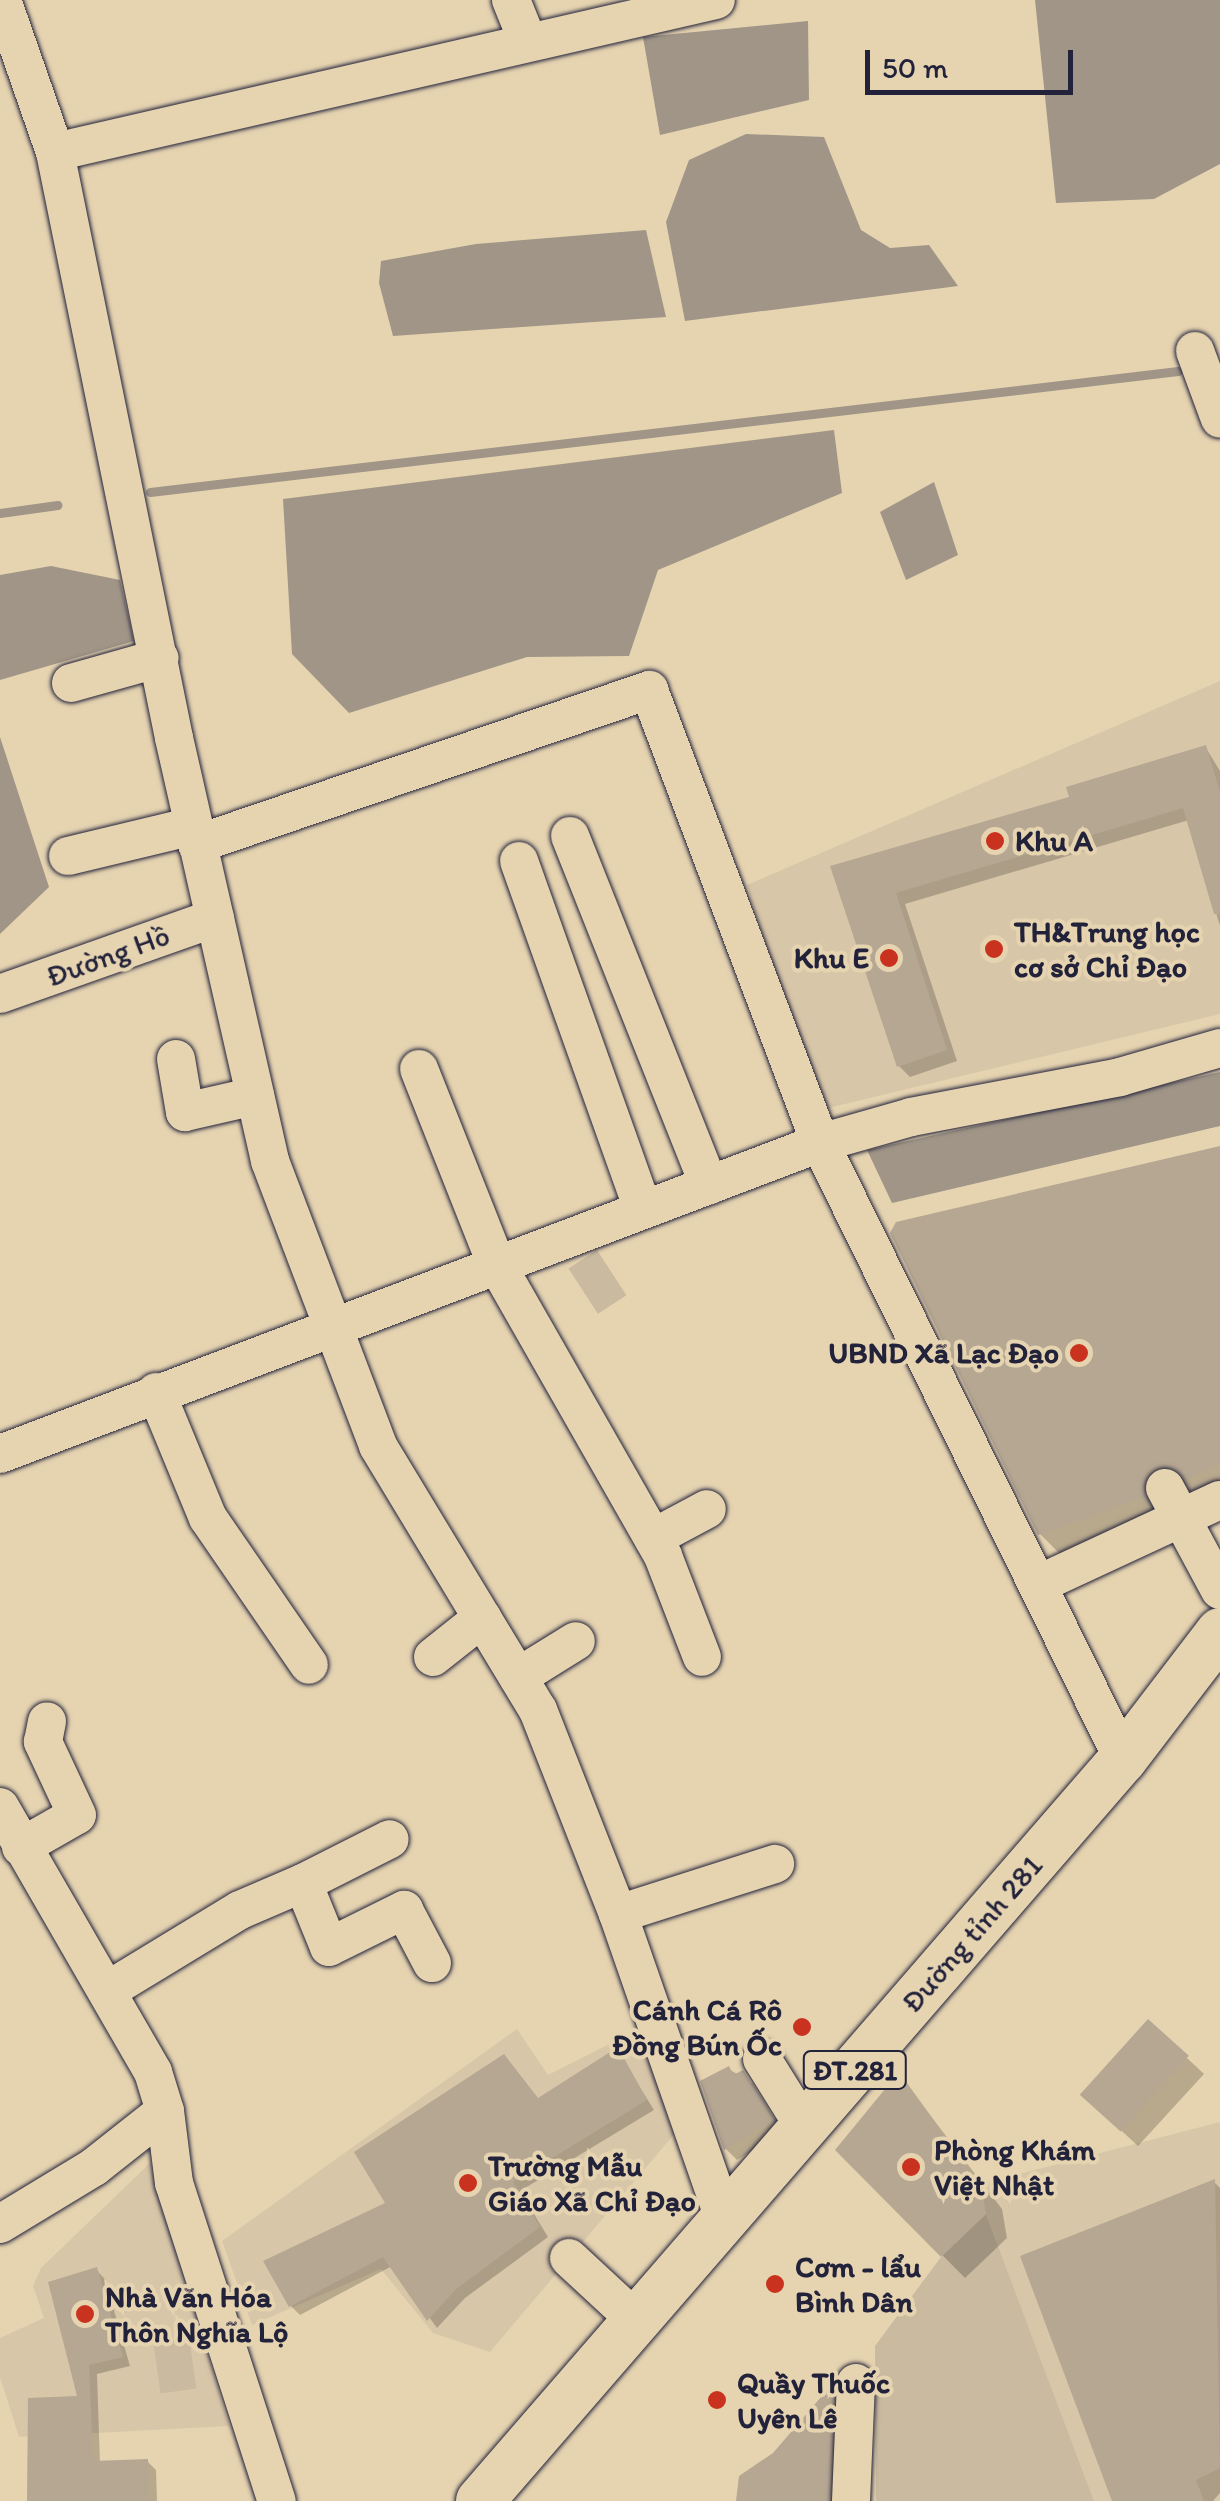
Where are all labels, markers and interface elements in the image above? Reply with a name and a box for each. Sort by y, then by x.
scale bar [870,30,1078,92]
text: 50 m [882,49,948,86]
place label: Khu A [1015,823,1093,859]
marker: Khu A [984,830,1006,852]
place label: TH&Trung học cơ sở Chỉ Đạo [1014,914,1200,984]
street label: Đường Hồ [41,917,175,995]
marker: TH&Trung học cơ sở Chỉ Đạo [983,938,1005,960]
place label: Khu E [794,940,869,976]
marker: Khu E [878,947,900,969]
place label: UBND Xã Lạc Đạo [828,1335,1059,1371]
marker: UBND Xã Lạc Đạo [1068,1342,1090,1364]
street label: Đường tỉnh 281 [894,1848,1050,2020]
place label: Cánh Cá Rô Đồng Bún Ốc [612,1992,782,2062]
marker: Cánh Cá Rô Đồng Bún Ốc [791,2016,813,2038]
road number: ĐT.281 [802,2047,908,2093]
place label: Phòng Khám Việt Nhật [934,2132,1096,2202]
place label: Trường Mẫu Giáo Xã Chỉ Đạo [488,2148,697,2218]
marker: Phòng Khám Việt Nhật [898,2154,924,2180]
marker: Trường Mẫu Giáo Xã Chỉ Đạo [457,2172,479,2194]
place label: Cơm - lẩu Bình Dân [795,2249,921,2320]
marker: Cơm - lẩu Bình Dân [764,2273,786,2295]
place label: Nhà Văn Hóa Thôn Nghĩa Lộ [105,2279,288,2350]
marker: Nhà Văn Hóa Thôn Nghĩa Lộ [74,2303,96,2325]
place label: Quầy Thuốc Uyên Lê [737,2365,891,2436]
marker: Quầy Thuốc Uyên Lê [706,2389,728,2411]

